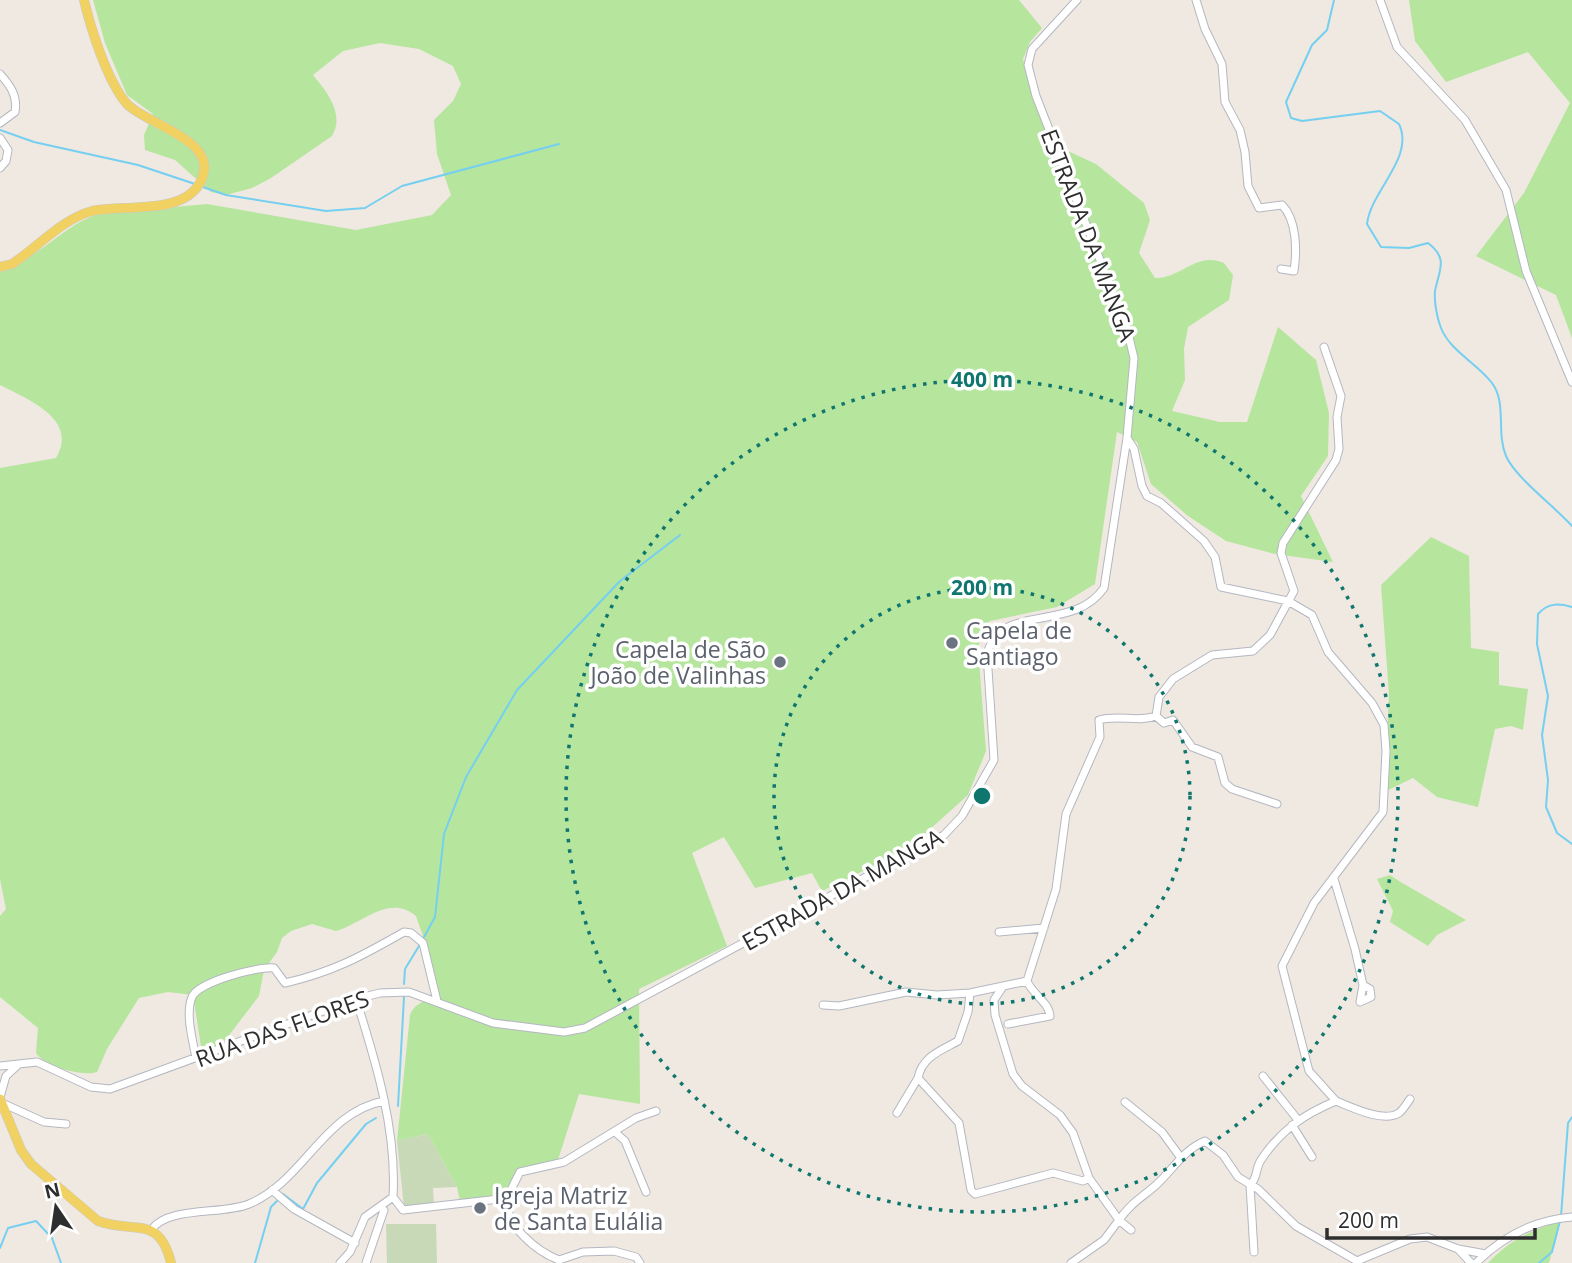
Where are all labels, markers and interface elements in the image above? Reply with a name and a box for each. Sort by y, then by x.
street label: ESTRADA DA MANGA [1034,124,1144,346]
text: 400 m [951,365,1013,393]
text: 200 m [951,573,1013,601]
place label: Capela de Santiago [966,614,1072,672]
place label: Capela de São João de Valinhas [588,633,766,691]
marker: Capela de Santiago [944,635,960,651]
marker: Capela de São João de Valinhas [772,654,788,670]
centre of rings [970,784,994,808]
street label: ESTRADA DA MANGA [736,820,949,958]
street label: RUA DAS FLORES [191,982,373,1074]
north arrow [21,1172,91,1242]
text: N [42,1176,63,1205]
place label: Igreja Matriz de Santa Eulália [494,1179,663,1237]
scale bar [1327,1196,1535,1240]
marker: Igreja Matriz de Santa Eulália [472,1200,488,1216]
text: 200 m [1338,1206,1399,1234]

